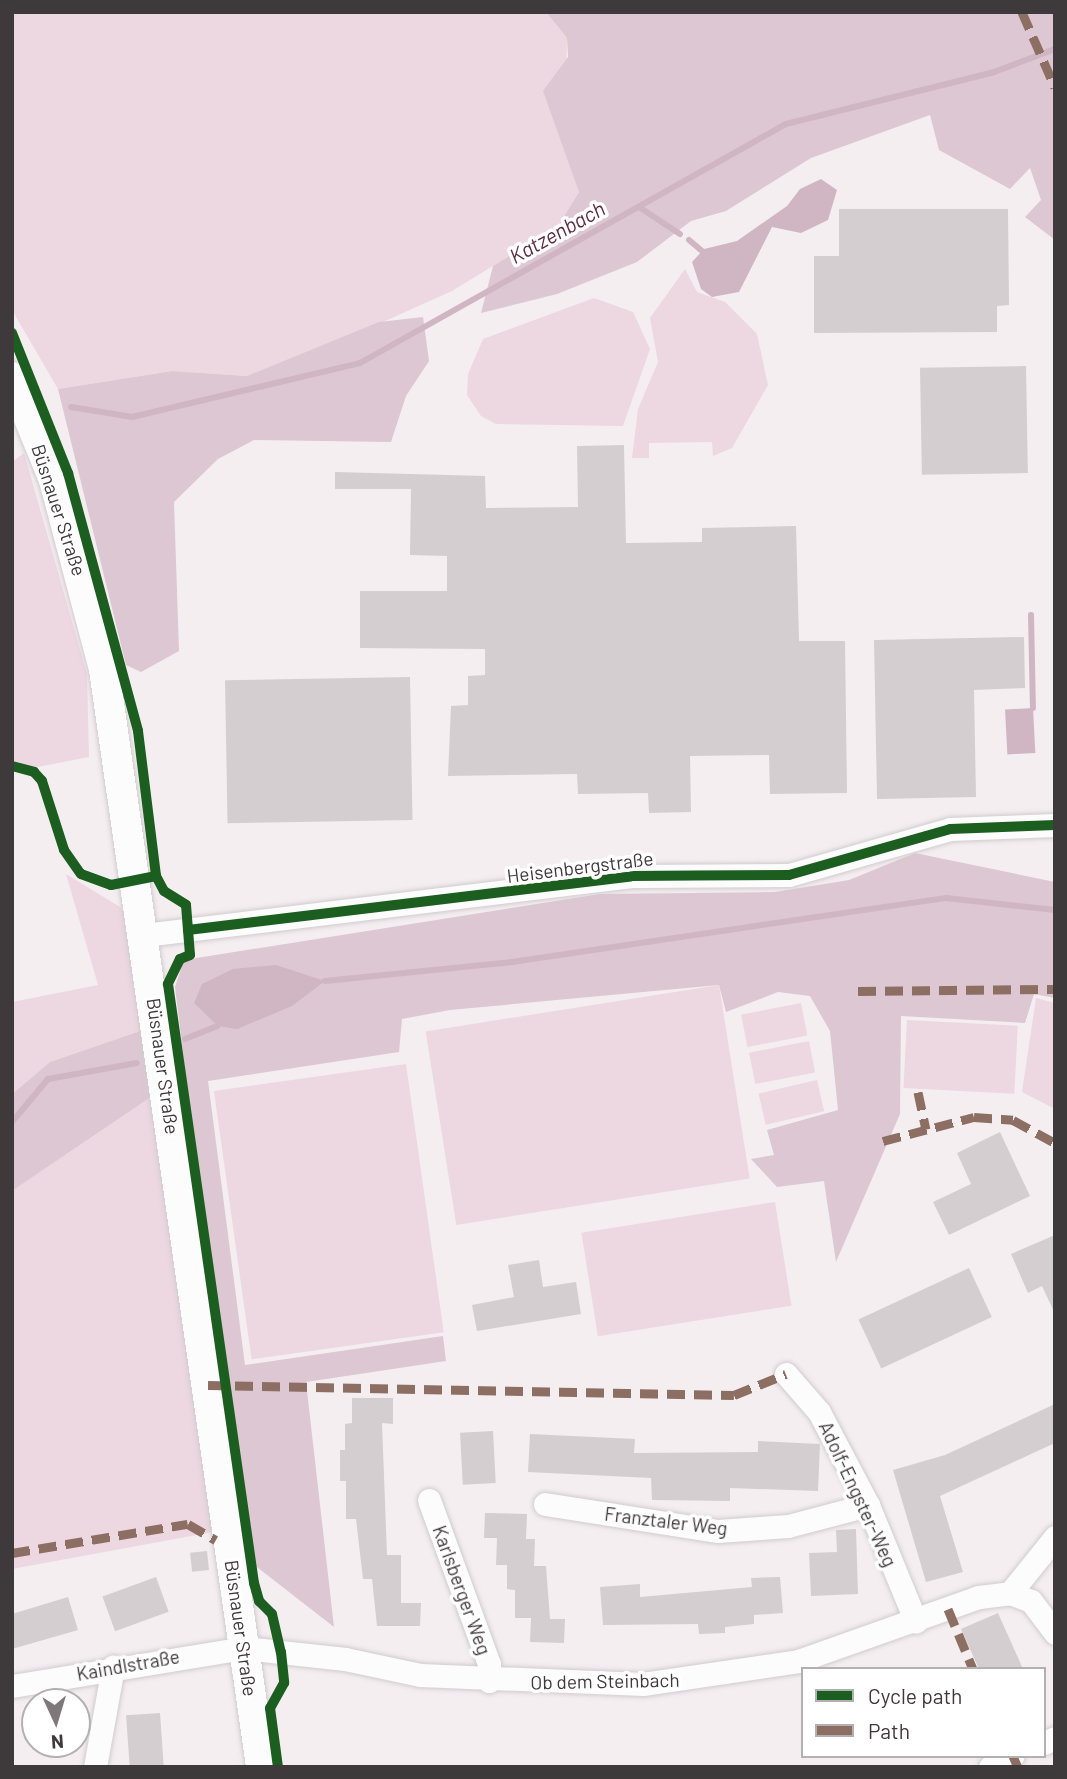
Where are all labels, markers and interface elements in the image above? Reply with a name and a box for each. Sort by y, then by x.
water label: Katzenbach [505,195,609,269]
street label: Büsnauer Straße [27,441,91,579]
street label: Heisenbergstraße [506,847,654,887]
street label: Büsnauer Straße [142,996,184,1136]
street label: Adolf-Engster-Weg [814,1418,902,1570]
street label: Franztaler Weg [603,1502,729,1540]
street label: Karlsberger Weg [428,1522,496,1658]
street label: Büsnauer Straße [220,1558,262,1698]
street label: Kaindlstraße [75,1645,181,1685]
legend [801,1667,1046,1758]
street label: Ob dem Steinbach [530,1668,680,1694]
text: Cycle path [868,1683,962,1708]
north arrow [21,1688,91,1758]
text: Path [868,1718,910,1743]
text: N [50,1731,64,1754]

